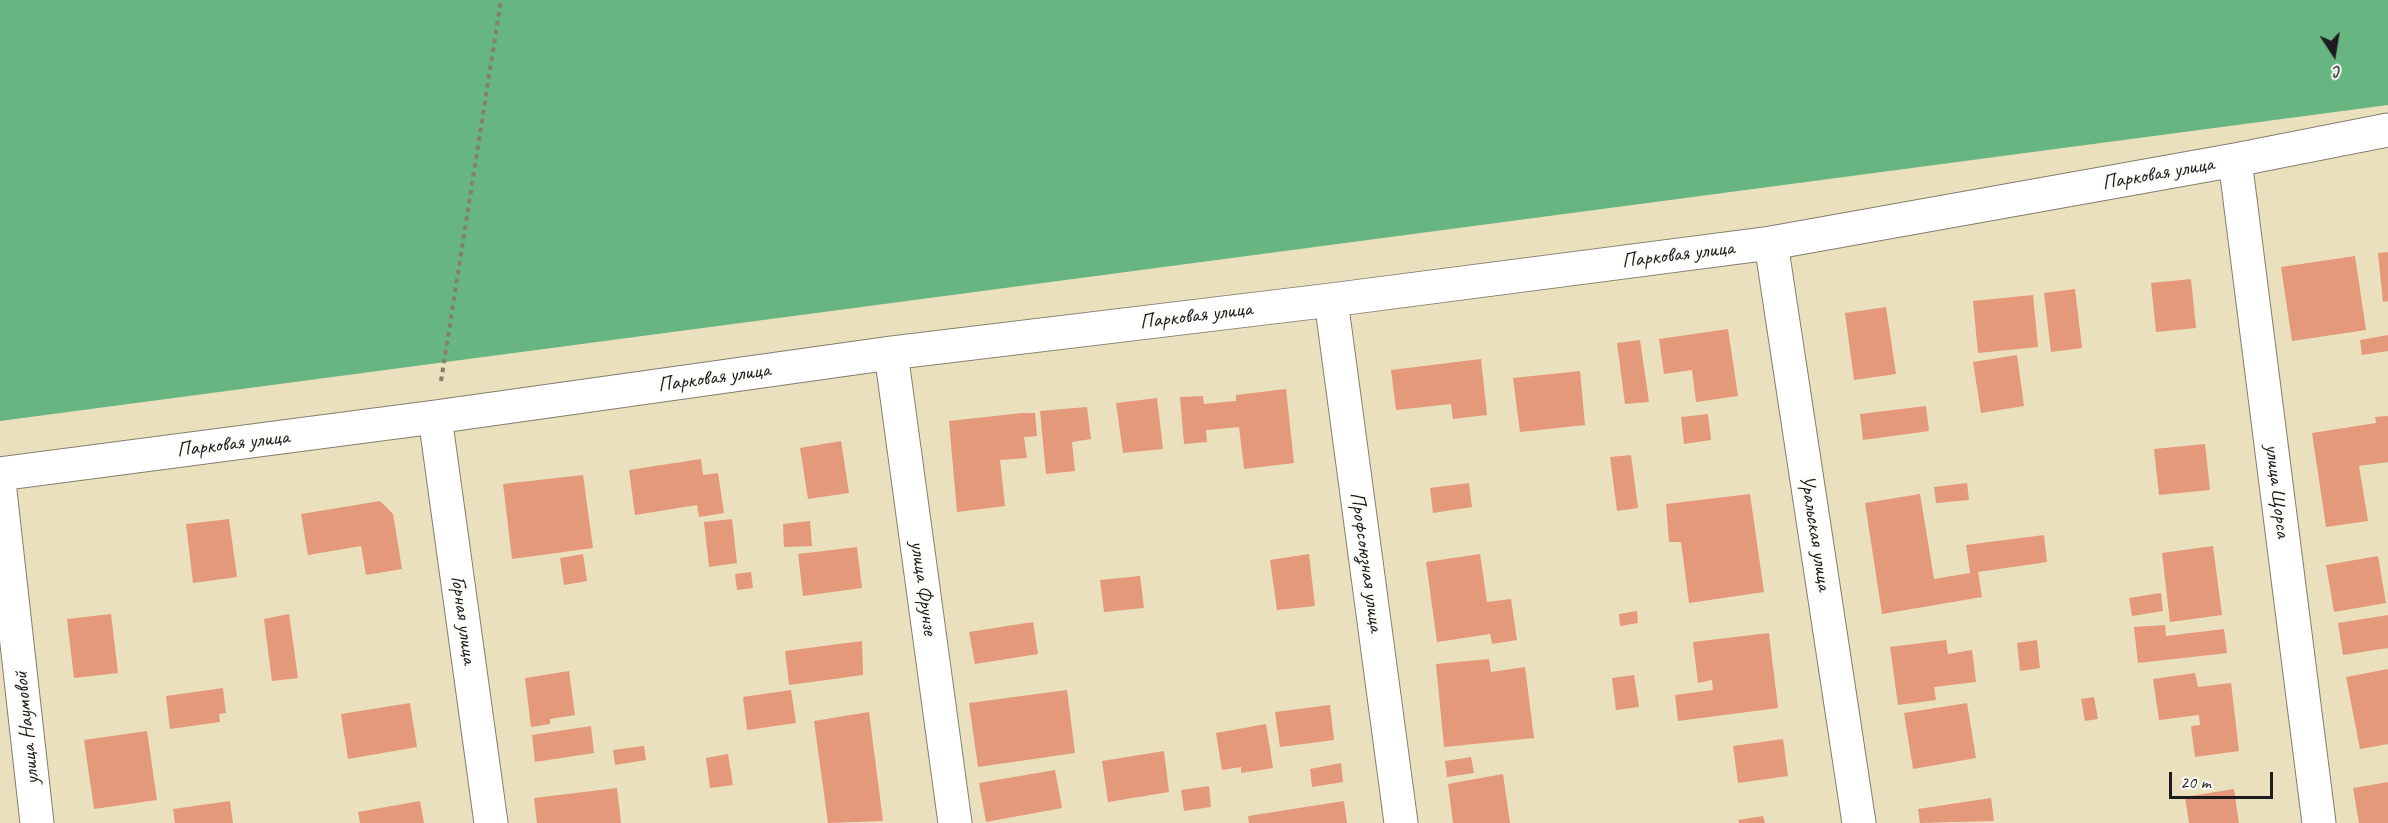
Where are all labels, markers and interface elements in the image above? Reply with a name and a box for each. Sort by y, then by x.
north arrow [2304,24,2364,84]
text: С [2332,61,2344,82]
street label: Парковая улица [2100,152,2216,196]
street label: Парковая улица [1620,236,1736,274]
street label: Парковая улица [1138,297,1254,335]
street label: Парковая улица [656,358,772,398]
street label: Парковая улица [175,425,291,463]
street label: улица Щорса [2259,443,2295,539]
street label: Уральская улица [1793,473,1837,593]
street label: Профсоюзная улица [1344,490,1388,634]
street label: улица Фрунзе [904,539,942,637]
street label: Горная улица [444,574,482,666]
street label: улица Наумовой [9,670,45,786]
scale bar [2172,760,2276,798]
text: 20 m [2180,771,2211,793]

